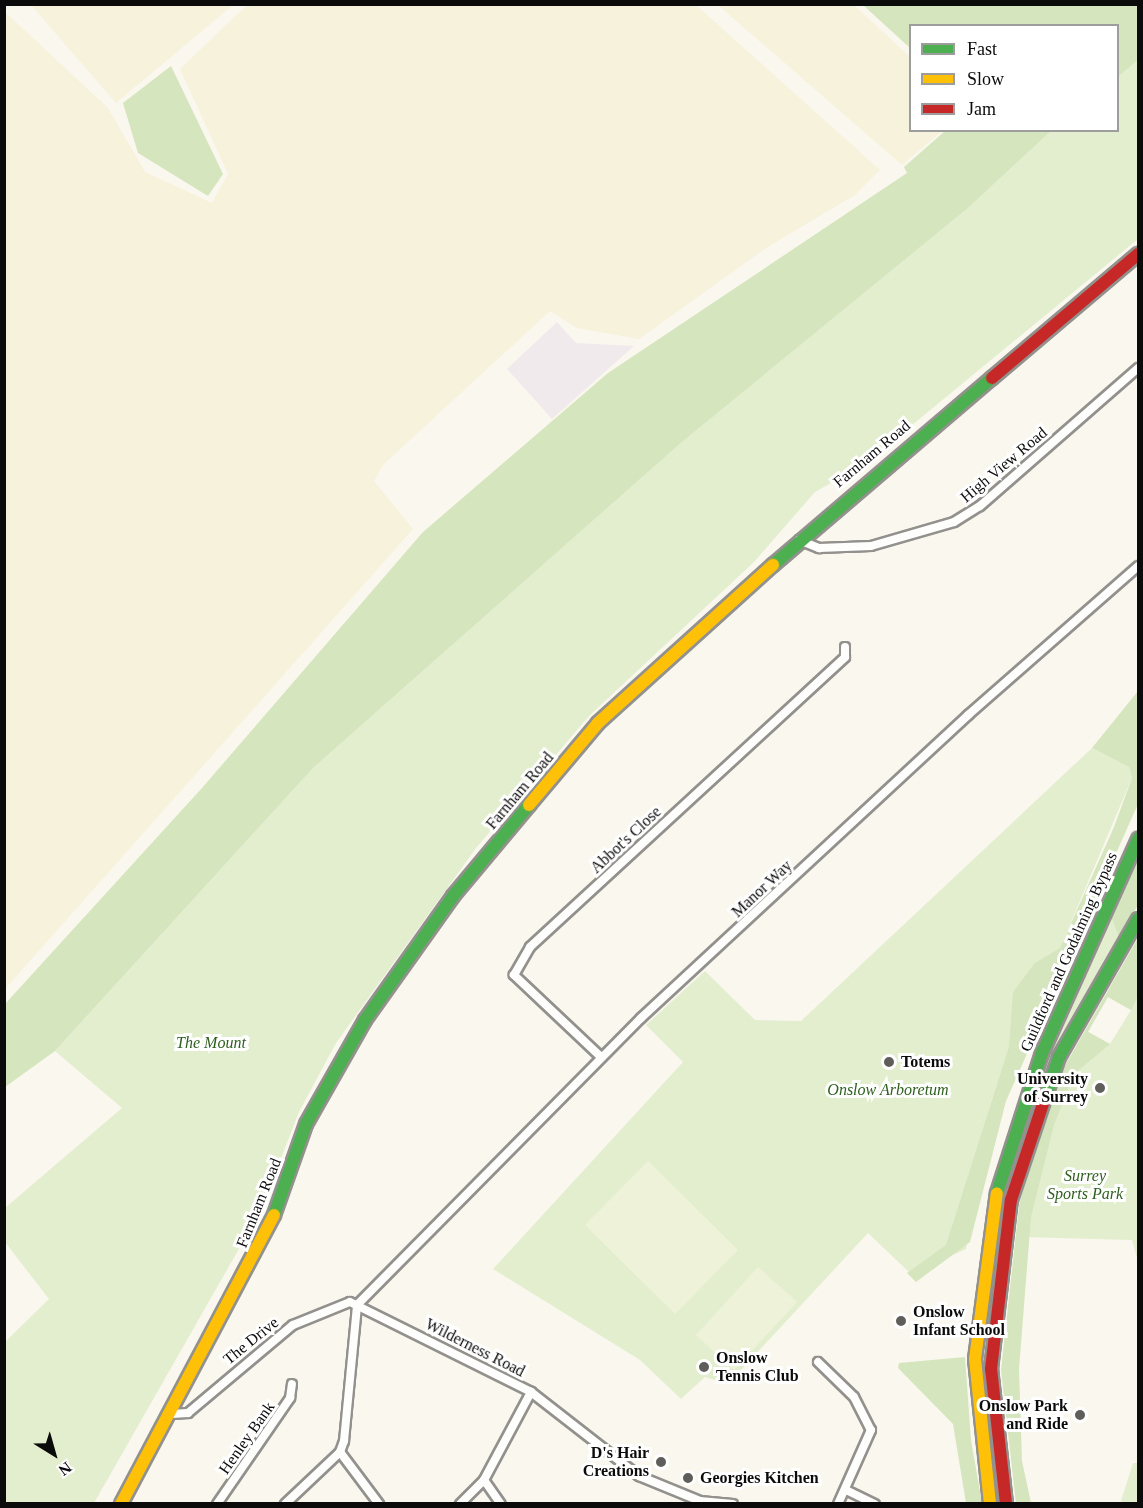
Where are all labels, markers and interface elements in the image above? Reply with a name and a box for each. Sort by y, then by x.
legend [909,24,1119,132]
text: Fast [967,39,997,59]
text: Slow [967,69,1004,89]
text: Jam [967,99,996,119]
street label: Farnham Road [830,416,914,492]
street label: High View Road [957,423,1051,507]
street label: Farnham Road [482,749,558,833]
street label: Abbot's Close [587,802,665,878]
street label: Guildford and Godalming Bypass [1016,849,1122,1055]
street label: Manor Way [728,856,796,922]
park label: The Mount [176,1033,246,1053]
place label: Totems [901,1052,950,1072]
marker: Totems [882,1055,896,1069]
place label: University of Surrey [1017,1069,1088,1107]
park label: Onslow Arboretum [827,1080,949,1100]
marker: University of Surrey [1093,1081,1107,1095]
street label: Farnham Road [232,1156,286,1250]
park label: Surrey Sports Park [1047,1166,1123,1204]
place label: Onslow Infant School [913,1302,1005,1340]
street label: The Drive [220,1313,282,1369]
marker: Onslow Infant School [894,1314,908,1328]
street label: Wilderness Road [422,1315,528,1381]
place label: Onslow Tennis Club [716,1348,799,1386]
marker: Onslow Tennis Club [697,1360,711,1374]
place label: Onslow Park and Ride [979,1396,1068,1434]
street label: Henley Bank [215,1398,279,1478]
marker: Onslow Park and Ride [1073,1408,1087,1422]
north arrow [24,1424,84,1484]
place label: D's Hair Creations [583,1443,649,1481]
marker: D's Hair Creations [654,1455,668,1469]
text: N [55,1459,75,1479]
place label: Georgies Kitchen [700,1468,819,1488]
marker: Georgies Kitchen [681,1471,695,1485]

